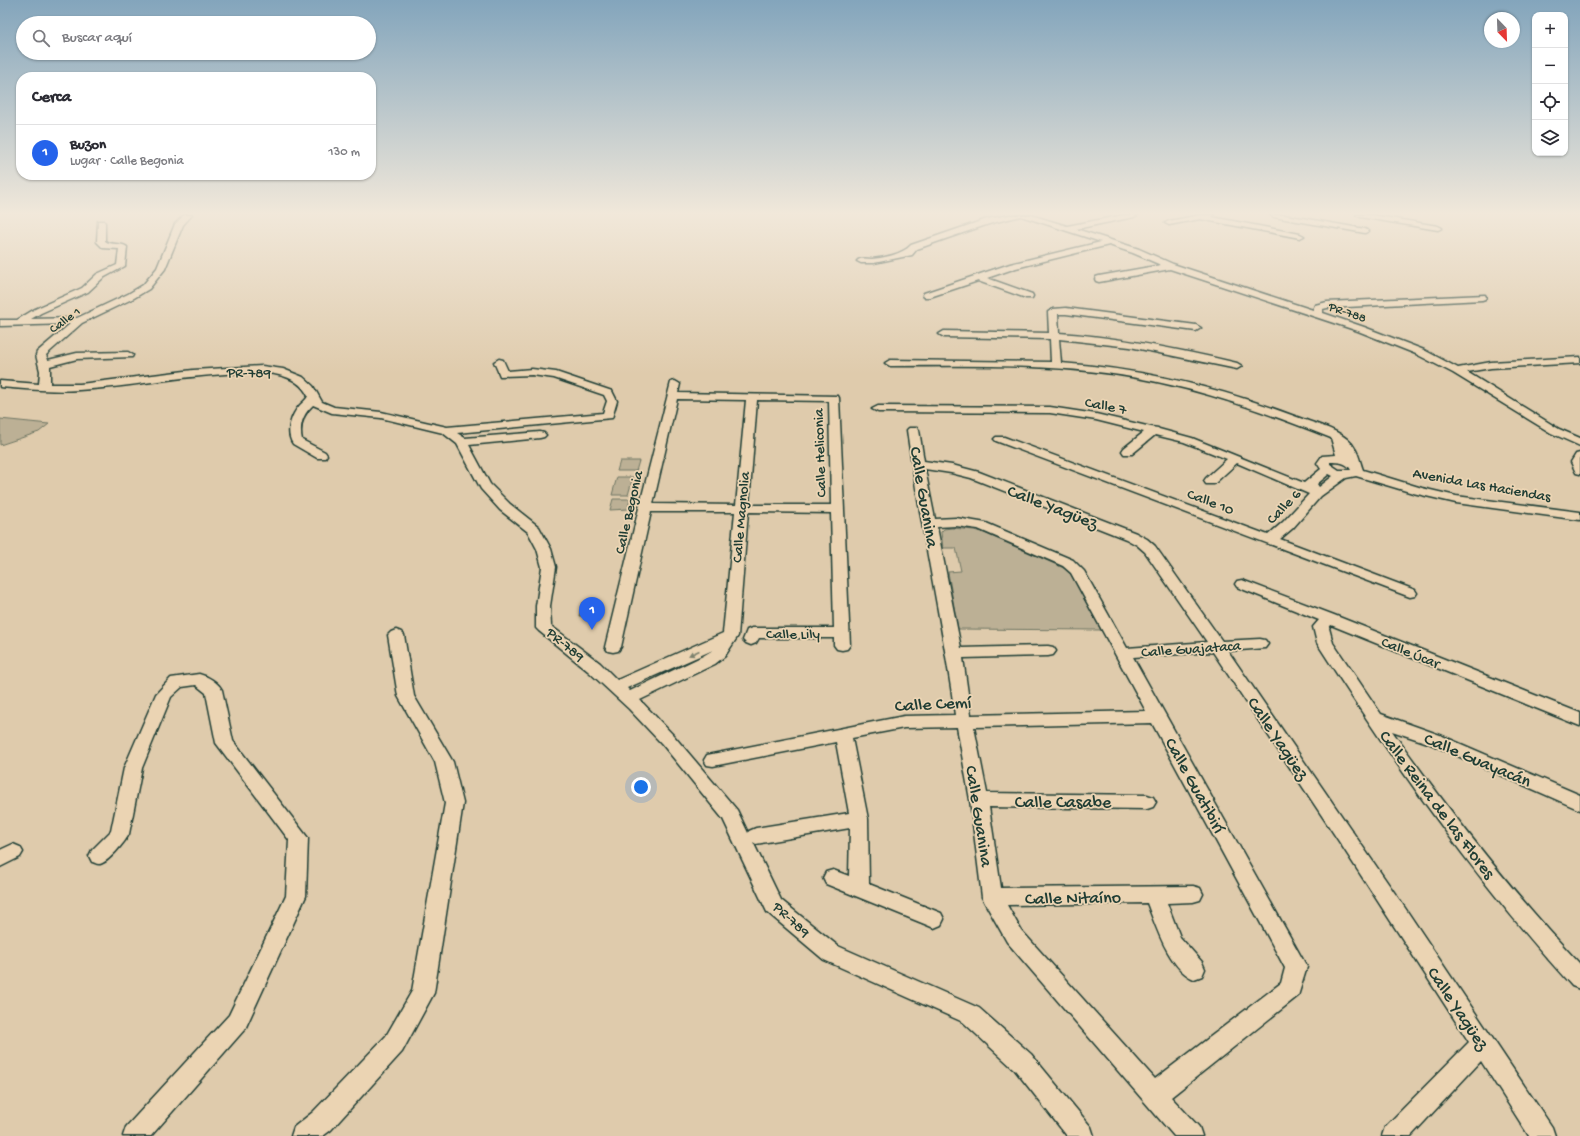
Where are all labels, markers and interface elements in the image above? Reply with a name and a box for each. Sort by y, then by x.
north arrow [1484,12,1520,48]
map controls [1532,12,1568,156]
button: + [1532,12,1568,48]
search box [16,16,376,60]
icon: search [30,27,52,49]
text: Buscar aquí [62,29,132,47]
button: − [1532,48,1568,84]
button: locate [1532,84,1568,120]
text: Cerca [32,88,71,108]
button: layers [1532,120,1568,156]
text: Buzon [70,136,106,154]
text: 1 [42,145,48,160]
text: 130 m [328,145,360,160]
text: Lugar · Calle Begonia [70,154,184,169]
street label: PR-788 [1325,300,1368,327]
street label: Calle 1 [47,305,84,337]
street label: PR-789 [226,365,272,383]
street label: Calle 7 [1083,394,1129,420]
street label: Calle Heliconia [810,408,832,498]
street label: Calle Guanina [903,445,942,550]
street label: Avenida Las Haciendas [1411,465,1553,507]
street label: Calle Begonia [612,468,648,556]
street label: Calle Magnolia [729,470,755,563]
street label: Calle Yagüez [1004,481,1101,536]
street label: Calle 10 [1184,486,1237,520]
street label: Calle 6 [1263,486,1306,529]
pin: 1 [579,597,605,630]
street label: PR-789 [541,624,588,667]
street label: Calle Lily [766,626,821,644]
street label: Calle Úcar [1378,634,1444,674]
street label: Calle Guajataca [1141,637,1242,662]
one-way arrow [689,650,700,656]
street label: Calle Cemí [894,693,973,718]
street label: Calle Yagüez [1242,694,1313,786]
street label: Calle Reina de las Flores [1373,727,1500,885]
street label: Calle Guayacán [1420,729,1534,794]
street label: Calle Guatibirí [1159,735,1229,839]
street label: Calle Guanina [959,764,996,869]
your location [631,777,651,797]
street label: Calle Casabe [1015,793,1112,814]
street label: Calle Nitaíno [1025,888,1121,911]
street label: PR-789 [768,898,813,943]
street label: Calle Yagüez [1422,964,1493,1056]

